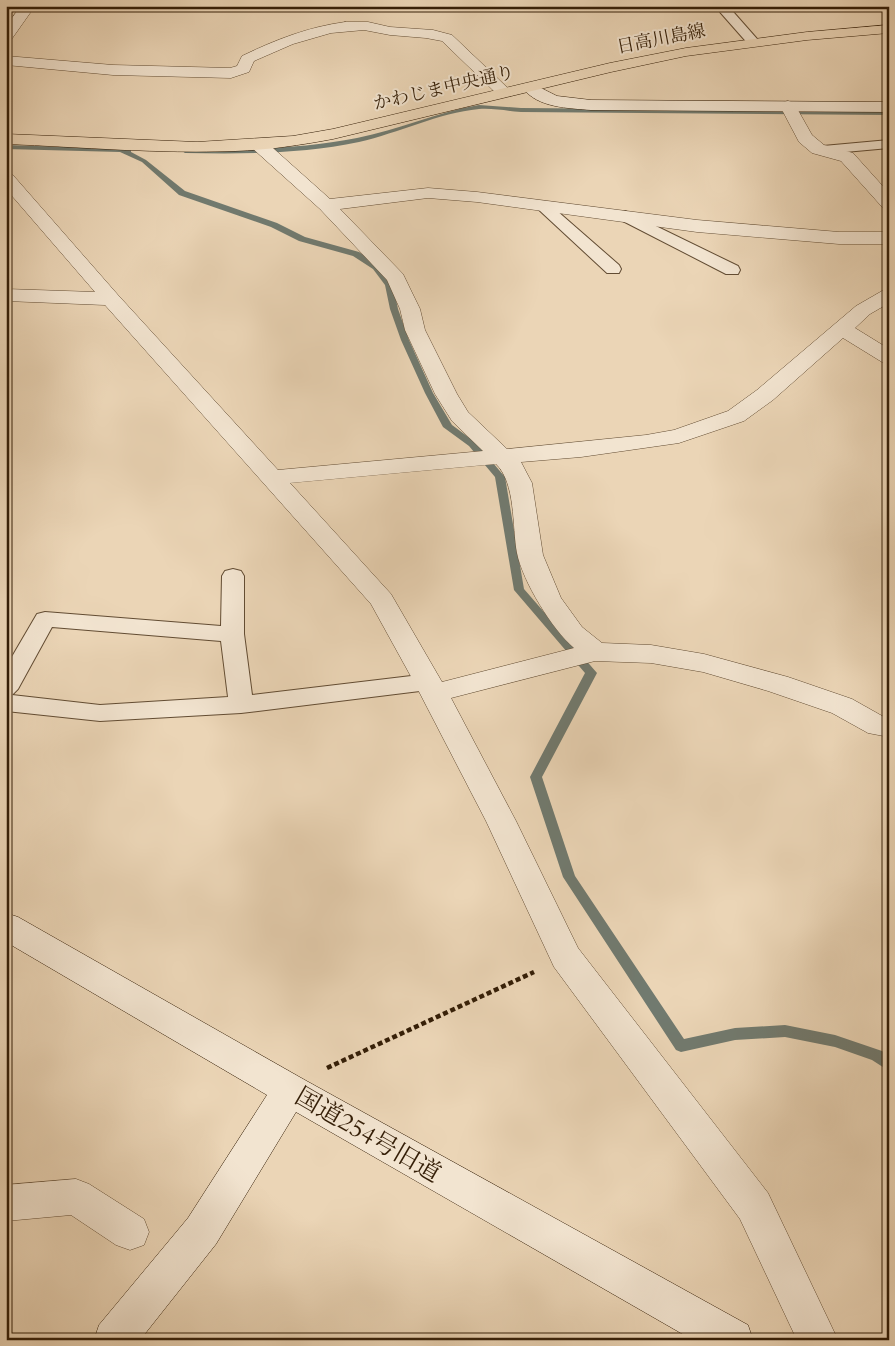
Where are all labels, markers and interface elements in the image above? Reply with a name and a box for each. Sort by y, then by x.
street label: 日高川島線 [614,18,708,60]
street label: かわじま中央通り [371,60,517,116]
street label: 国道254号旧道 [289,1079,447,1191]

